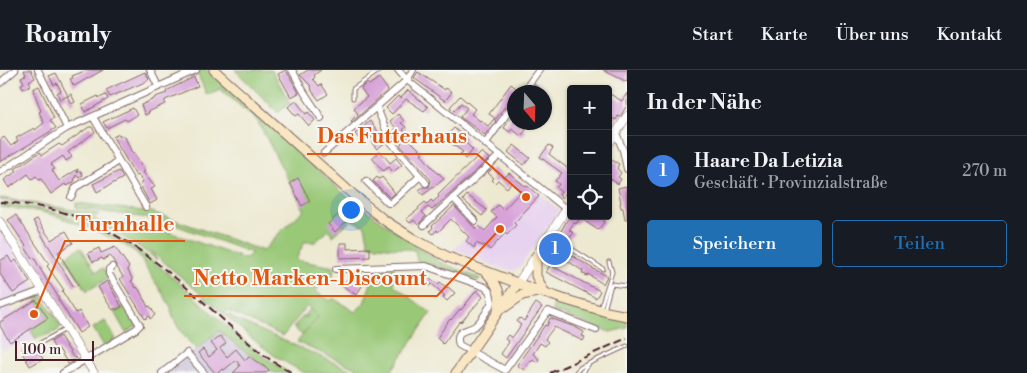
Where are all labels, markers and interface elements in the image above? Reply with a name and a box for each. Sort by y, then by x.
text: Roamly [25,20,111,50]
text: Start [692,23,733,46]
text: Karte [761,23,808,46]
text: Über uns [836,23,909,46]
text: Kontakt [937,23,1002,46]
north arrow [507,85,552,130]
map controls [567,85,612,220]
button: + [567,85,612,130]
text: In der Nähe [647,90,762,116]
callout: Das Futterhaus [307,118,477,154]
text: Das Futterhaus [317,124,467,150]
button: − [567,130,612,175]
text: Haare Da Letizia [694,149,843,173]
text: 1 [659,161,667,181]
text: 270 m [962,161,1007,181]
text: Geschäft · Provinzialstraße [694,173,887,193]
button: locate [567,175,612,220]
your location [338,197,364,223]
callout: Turnhalle [65,205,185,241]
text: Turnhalle [75,212,175,238]
button: Speichern [647,220,822,267]
button: Teilen [832,220,1007,267]
pin: 1 [539,230,571,268]
callout: Netto Marken-Discount [184,260,437,296]
text: Netto Marken-Discount [193,266,427,292]
scale bar [15,338,94,361]
text: 100 m [22,341,61,359]

